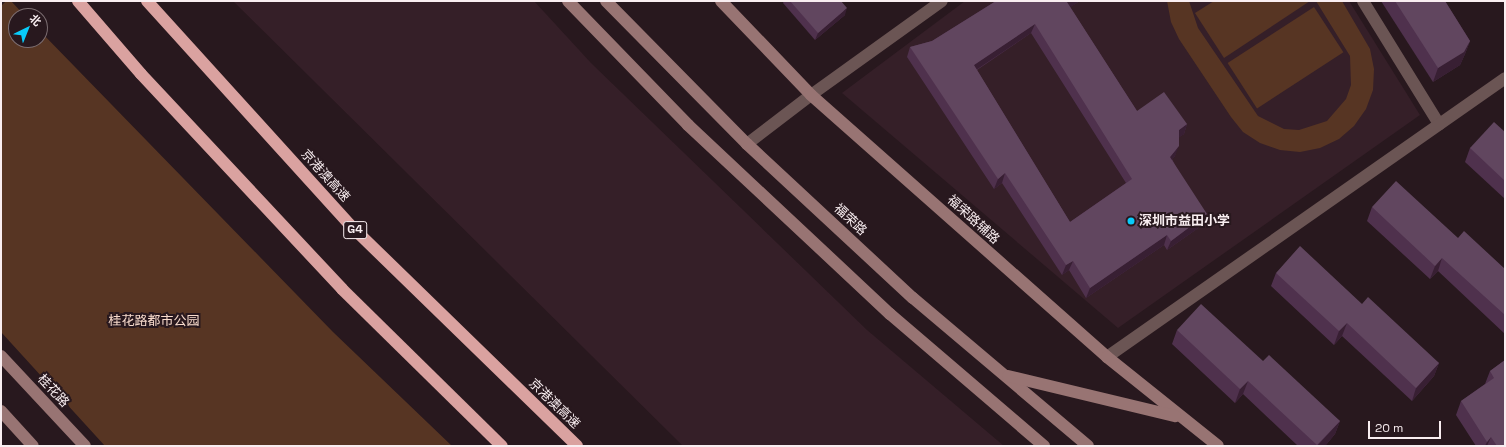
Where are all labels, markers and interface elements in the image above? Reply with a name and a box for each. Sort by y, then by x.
north arrow [8,8,48,48]
text: 北 [27,11,44,29]
street label: 京港澳高速 [297,147,353,205]
street label: 福荣路辅路 [944,192,1002,248]
street label: 福荣路 [830,201,870,239]
place label: 深圳市益田小学 [1139,213,1230,229]
marker: 深圳市益田小学 [1126,216,1136,226]
road number: G4 [343,220,367,240]
park label: 桂花路都市公园 [109,313,199,329]
street label: 桂花路 [34,371,72,411]
street label: 京港澳高速 [525,376,583,432]
scale bar [1370,413,1443,439]
text: 20 m [1375,420,1403,436]

